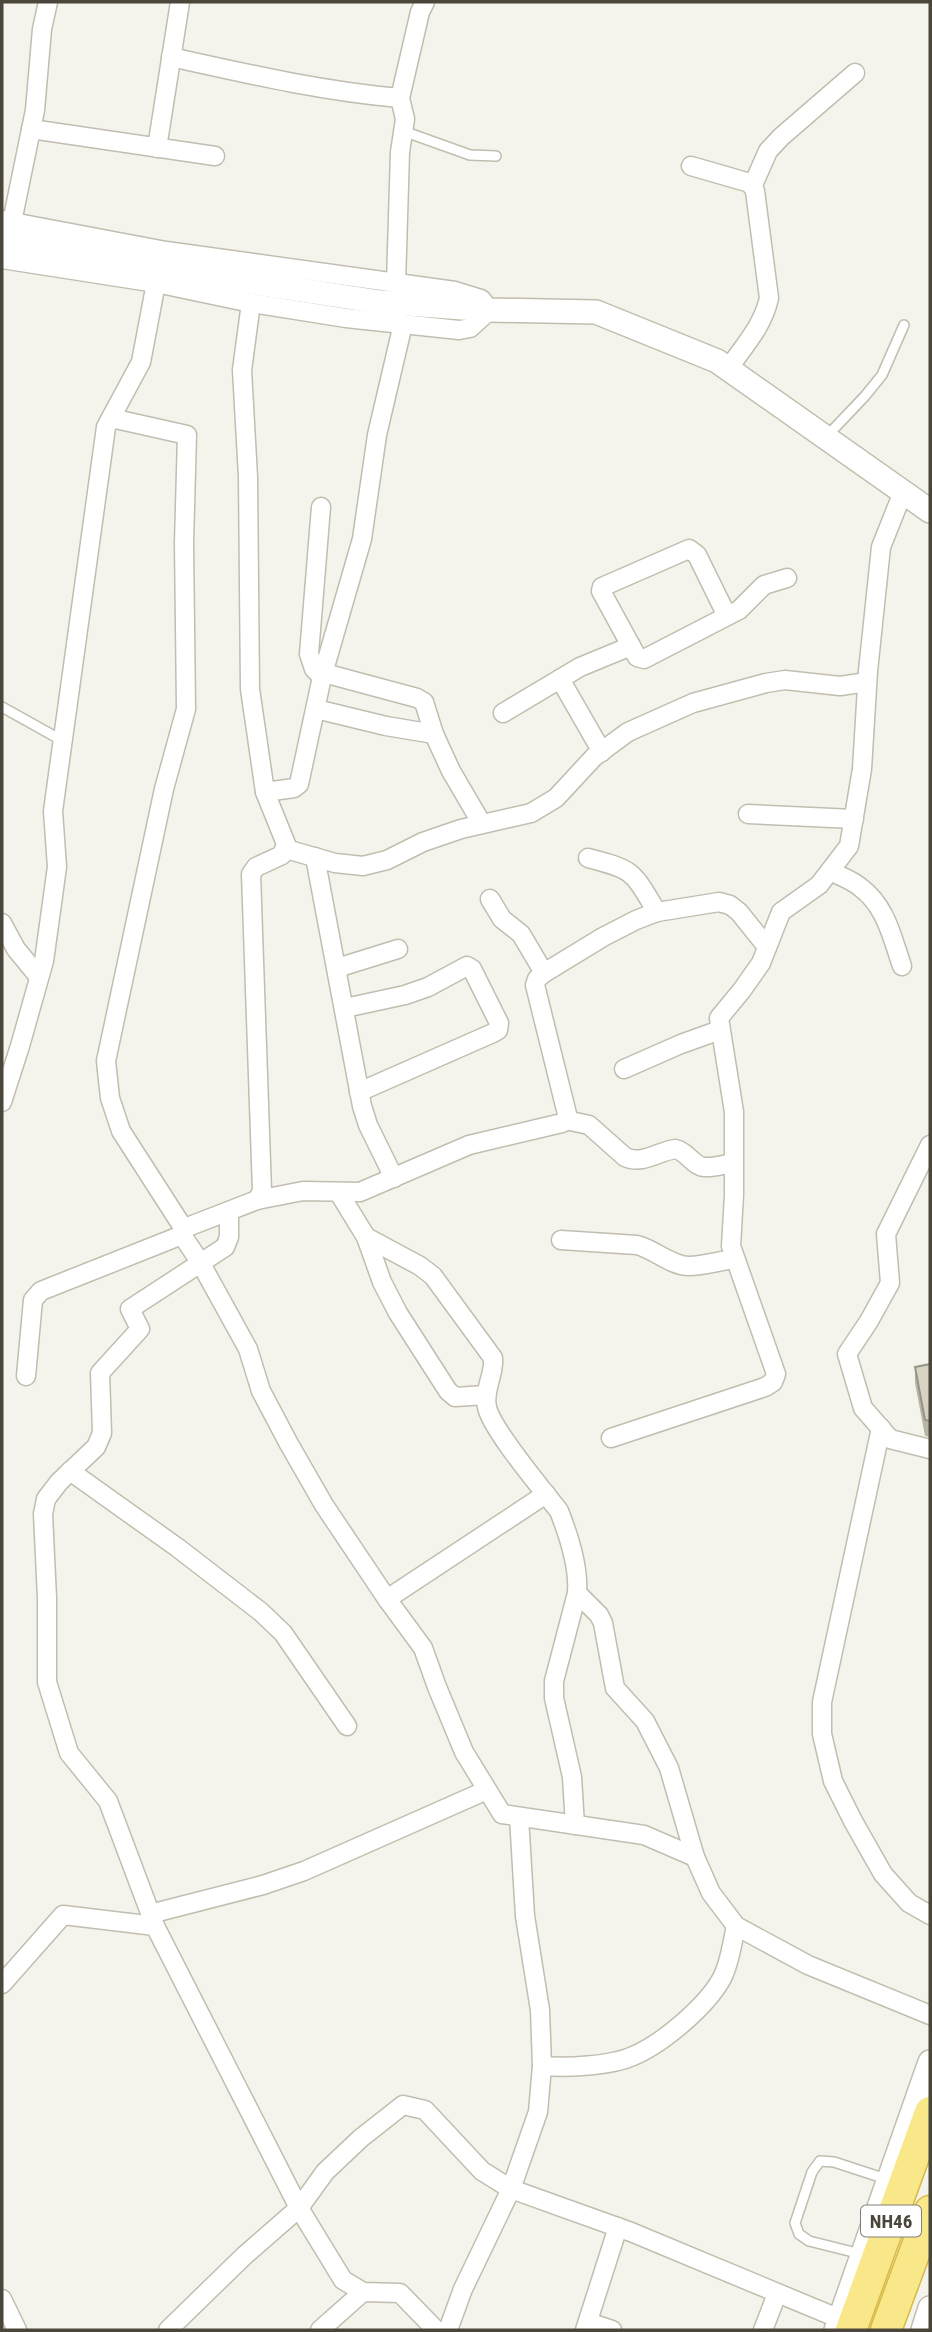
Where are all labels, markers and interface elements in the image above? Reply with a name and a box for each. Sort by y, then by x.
road number: NH46 [861,2206,921,2236]

